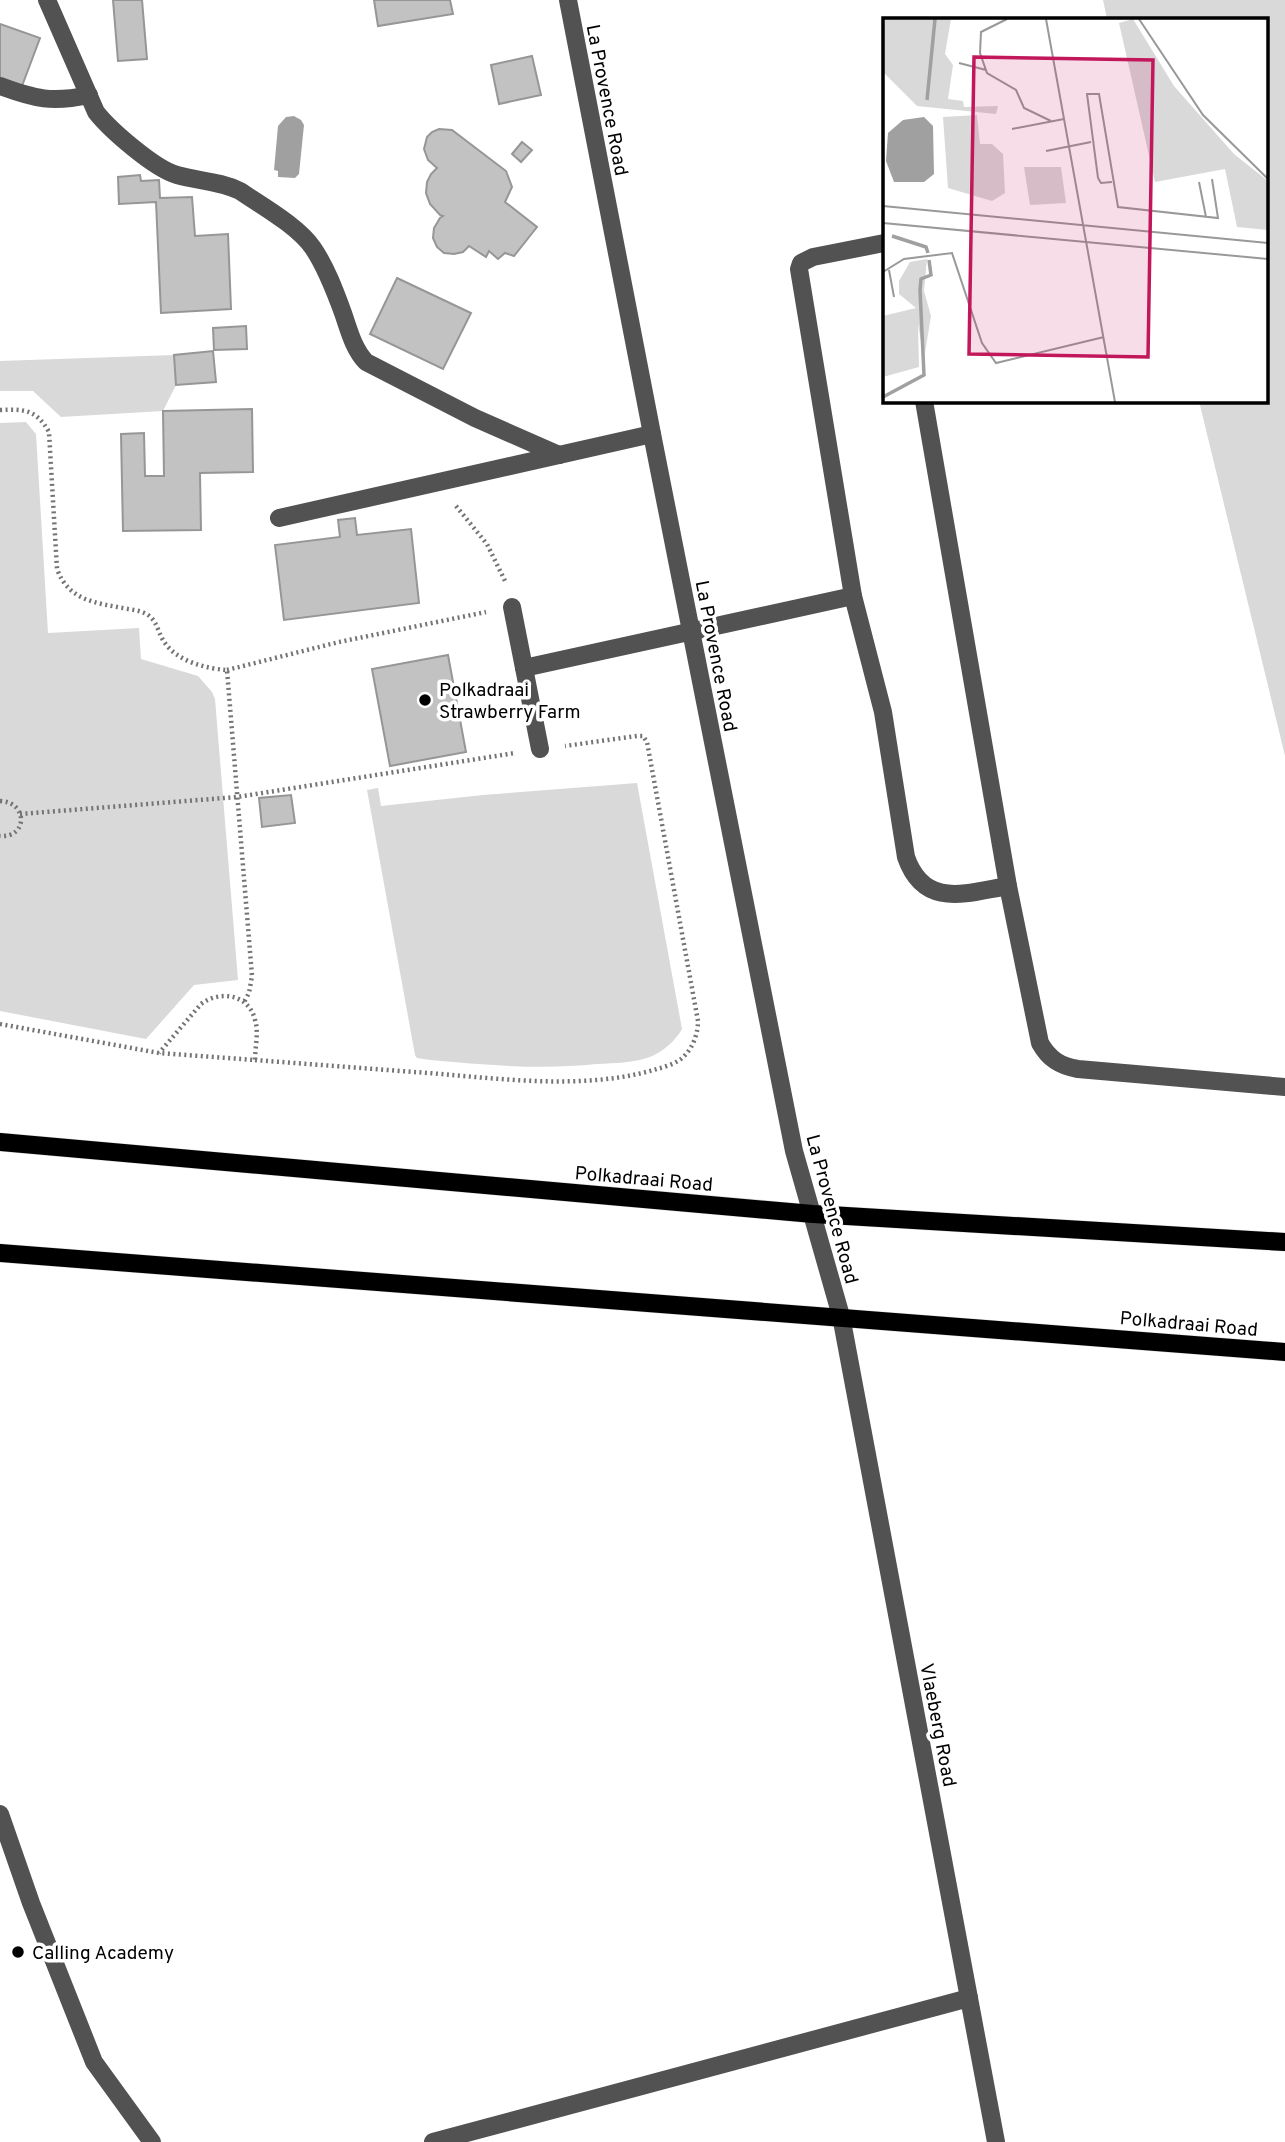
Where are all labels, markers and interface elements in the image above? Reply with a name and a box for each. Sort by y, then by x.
inset map [883,18,1268,402]
street label: La Provence Road [580,23,632,178]
street label: La Provence Road [689,579,741,734]
place label: Polkadraai Strawberry Farm [439,679,581,725]
marker: Polkadraai Strawberry Farm [417,692,433,708]
street label: La Provence Road [800,1132,863,1287]
street label: Polkadraai Road [574,1162,714,1198]
street label: Polkadraai Road [1119,1307,1259,1343]
street label: Vlaeberg Road [913,1662,961,1789]
place label: Calling Academy [32,1942,174,1966]
marker: Calling Academy [10,1944,26,1960]

